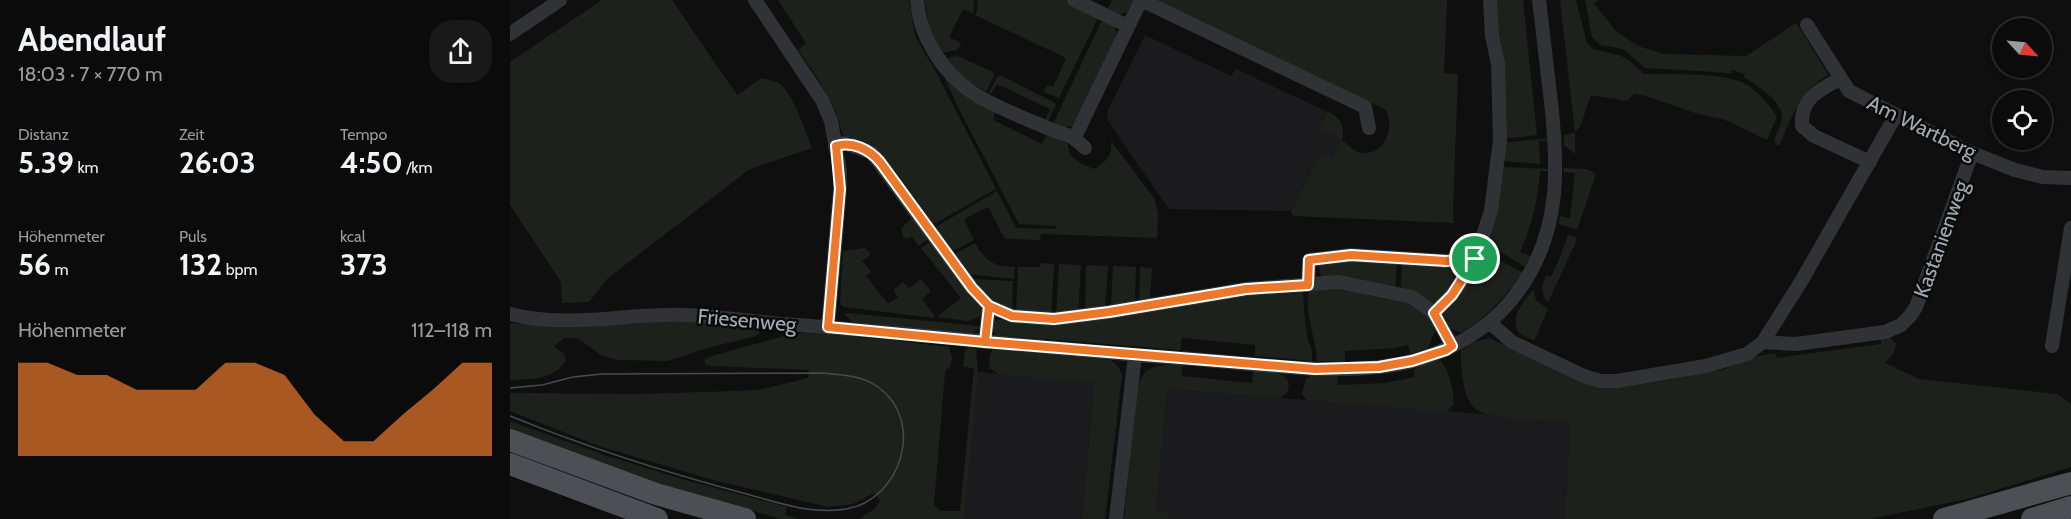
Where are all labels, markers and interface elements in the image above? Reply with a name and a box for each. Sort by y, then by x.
north arrow [1992,18,2052,78]
map controls [1992,18,2052,150]
text: Abendlauf [18,19,166,59]
button: share [429,20,492,83]
text: 18:03 · 7 × 770 m [18,62,162,86]
street label: Am Wartberg [1863,90,1981,164]
button: locate [1992,90,2052,150]
text: Distanz [18,125,69,144]
text: Zeit [179,125,204,144]
text: Tempo [340,125,387,144]
text: 5.39 [18,144,74,181]
text: 26:03 [179,144,256,181]
text: 4:50 [340,144,403,181]
text: km [74,158,99,177]
text: /km [403,158,433,177]
street label: Kastanienweg [1908,177,1974,301]
text: Höhenmeter [18,227,104,246]
text: Puls [179,227,207,246]
text: kcal [340,227,366,246]
pin [1449,233,1500,284]
icon: arrive [1458,242,1491,275]
text: 56 [18,246,51,283]
text: 132 [179,246,222,283]
text: 373 [340,246,388,283]
text: m [51,260,69,279]
text: bpm [222,260,258,279]
street label: Friesenweg [696,303,798,337]
text: Höhenmeter [18,318,126,342]
text: 112–118 m [411,318,492,342]

